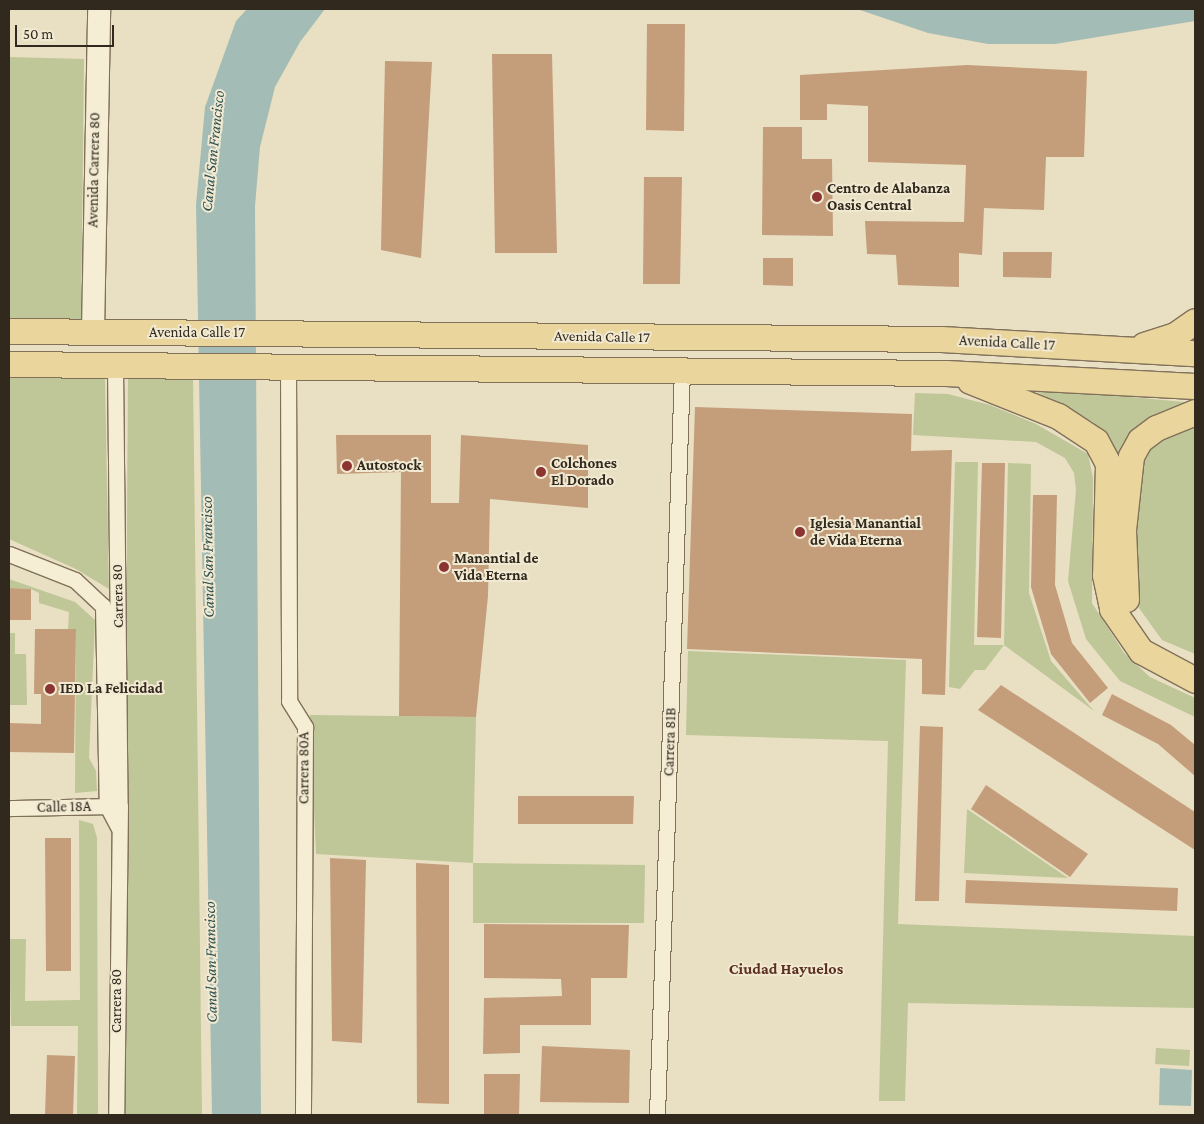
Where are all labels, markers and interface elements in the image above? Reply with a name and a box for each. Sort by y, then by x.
scale bar [18,15,116,47]
text: 50 m [23,26,53,42]
water label: Canal San Francisco [197,90,229,212]
street label: Avenida Carrera 80 [84,112,104,228]
place label: Centro de Alabanza Oasis Central [827,179,950,214]
marker: Centro de Alabanza Oasis Central [811,191,823,203]
street label: Avenida Calle 17 [149,324,245,342]
street label: Avenida Calle 17 [554,327,650,347]
street label: Avenida Calle 17 [959,331,1055,355]
place label: Colchones El Dorado [551,454,617,489]
place label: Autostock [357,457,421,475]
marker: Autostock [341,460,353,472]
marker: Colchones El Dorado [535,466,547,478]
water label: Canal San Francisco [197,496,219,618]
place label: Iglesia Manantial de Vida Eterna [810,514,921,549]
marker: Iglesia Manantial de Vida Eterna [794,526,806,538]
place label: Manantial de Vida Eterna [454,549,538,584]
marker: Manantial de Vida Eterna [438,561,450,573]
street label: Carrera 80 [108,564,128,628]
place label: IED La Felicidad [60,680,163,698]
marker: IED La Felicidad [44,683,56,695]
street label: Carrera 81B [660,707,680,777]
street label: Carrera 80A [295,732,313,804]
street label: Calle 18A [37,798,91,816]
water label: Canal San Francisco [200,901,222,1023]
district label: Ciudad Hayuelos [729,959,843,979]
street label: Carrera 80 [108,969,126,1033]

